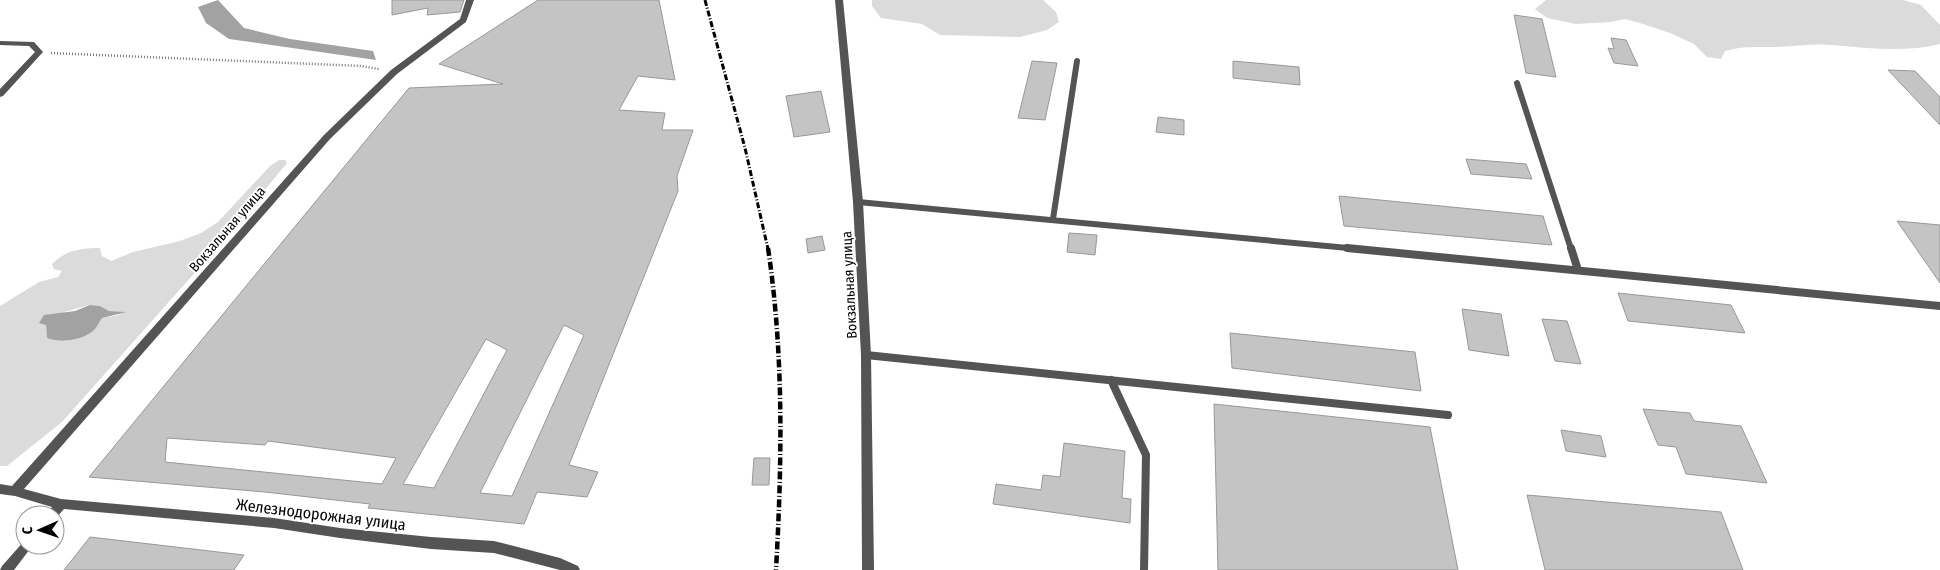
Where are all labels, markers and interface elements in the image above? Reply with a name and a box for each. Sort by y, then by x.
street label: Вокзальная улица [186,183,269,276]
street label: Вокзальная улица [838,231,861,339]
street label: Железнодорожная улица [235,495,407,534]
north arrow [15,505,65,555]
text: С [19,526,36,534]

